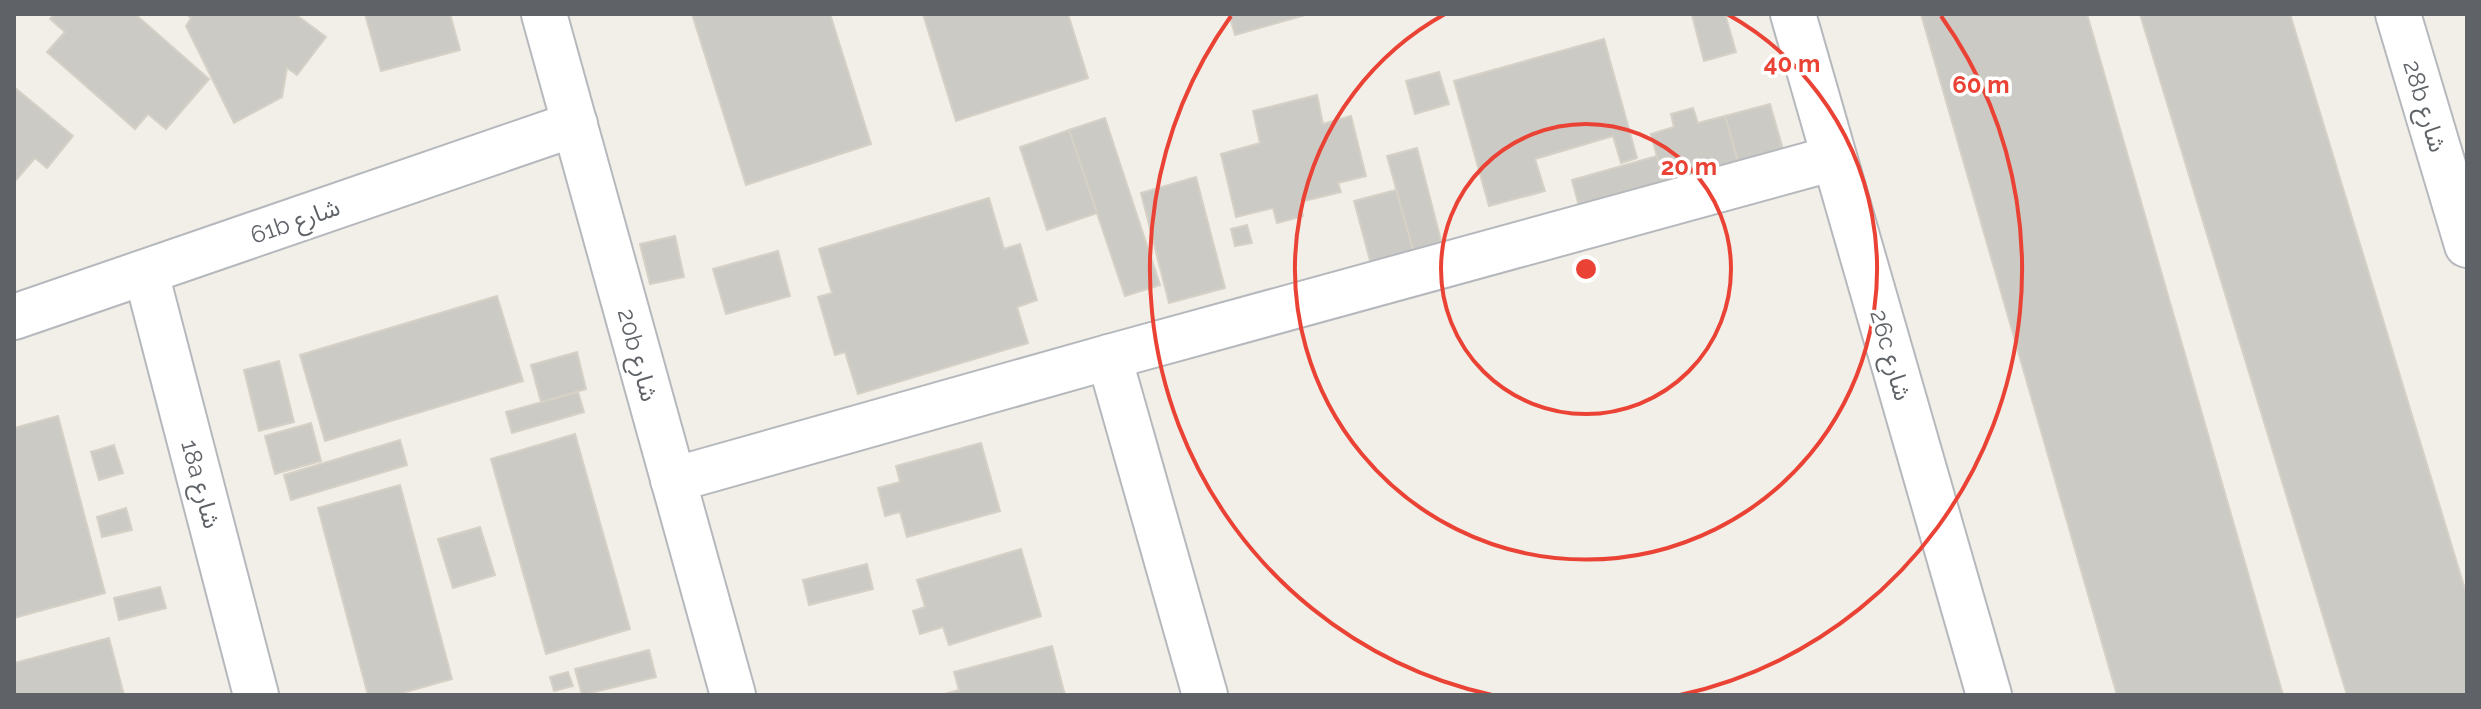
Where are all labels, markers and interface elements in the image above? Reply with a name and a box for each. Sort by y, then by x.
text: 40 m [1764,49,1820,78]
street label: 28b شارع [2394,57,2453,156]
text: 60 m [1952,70,2010,99]
text: 20 m [1661,152,1717,181]
street label: 61b شارع [247,192,344,253]
centre of rings [1572,255,1600,283]
street label: 20b شارع [609,305,664,405]
street label: 26c شارع [1861,306,1918,405]
street label: 18a شارع [172,437,227,532]

